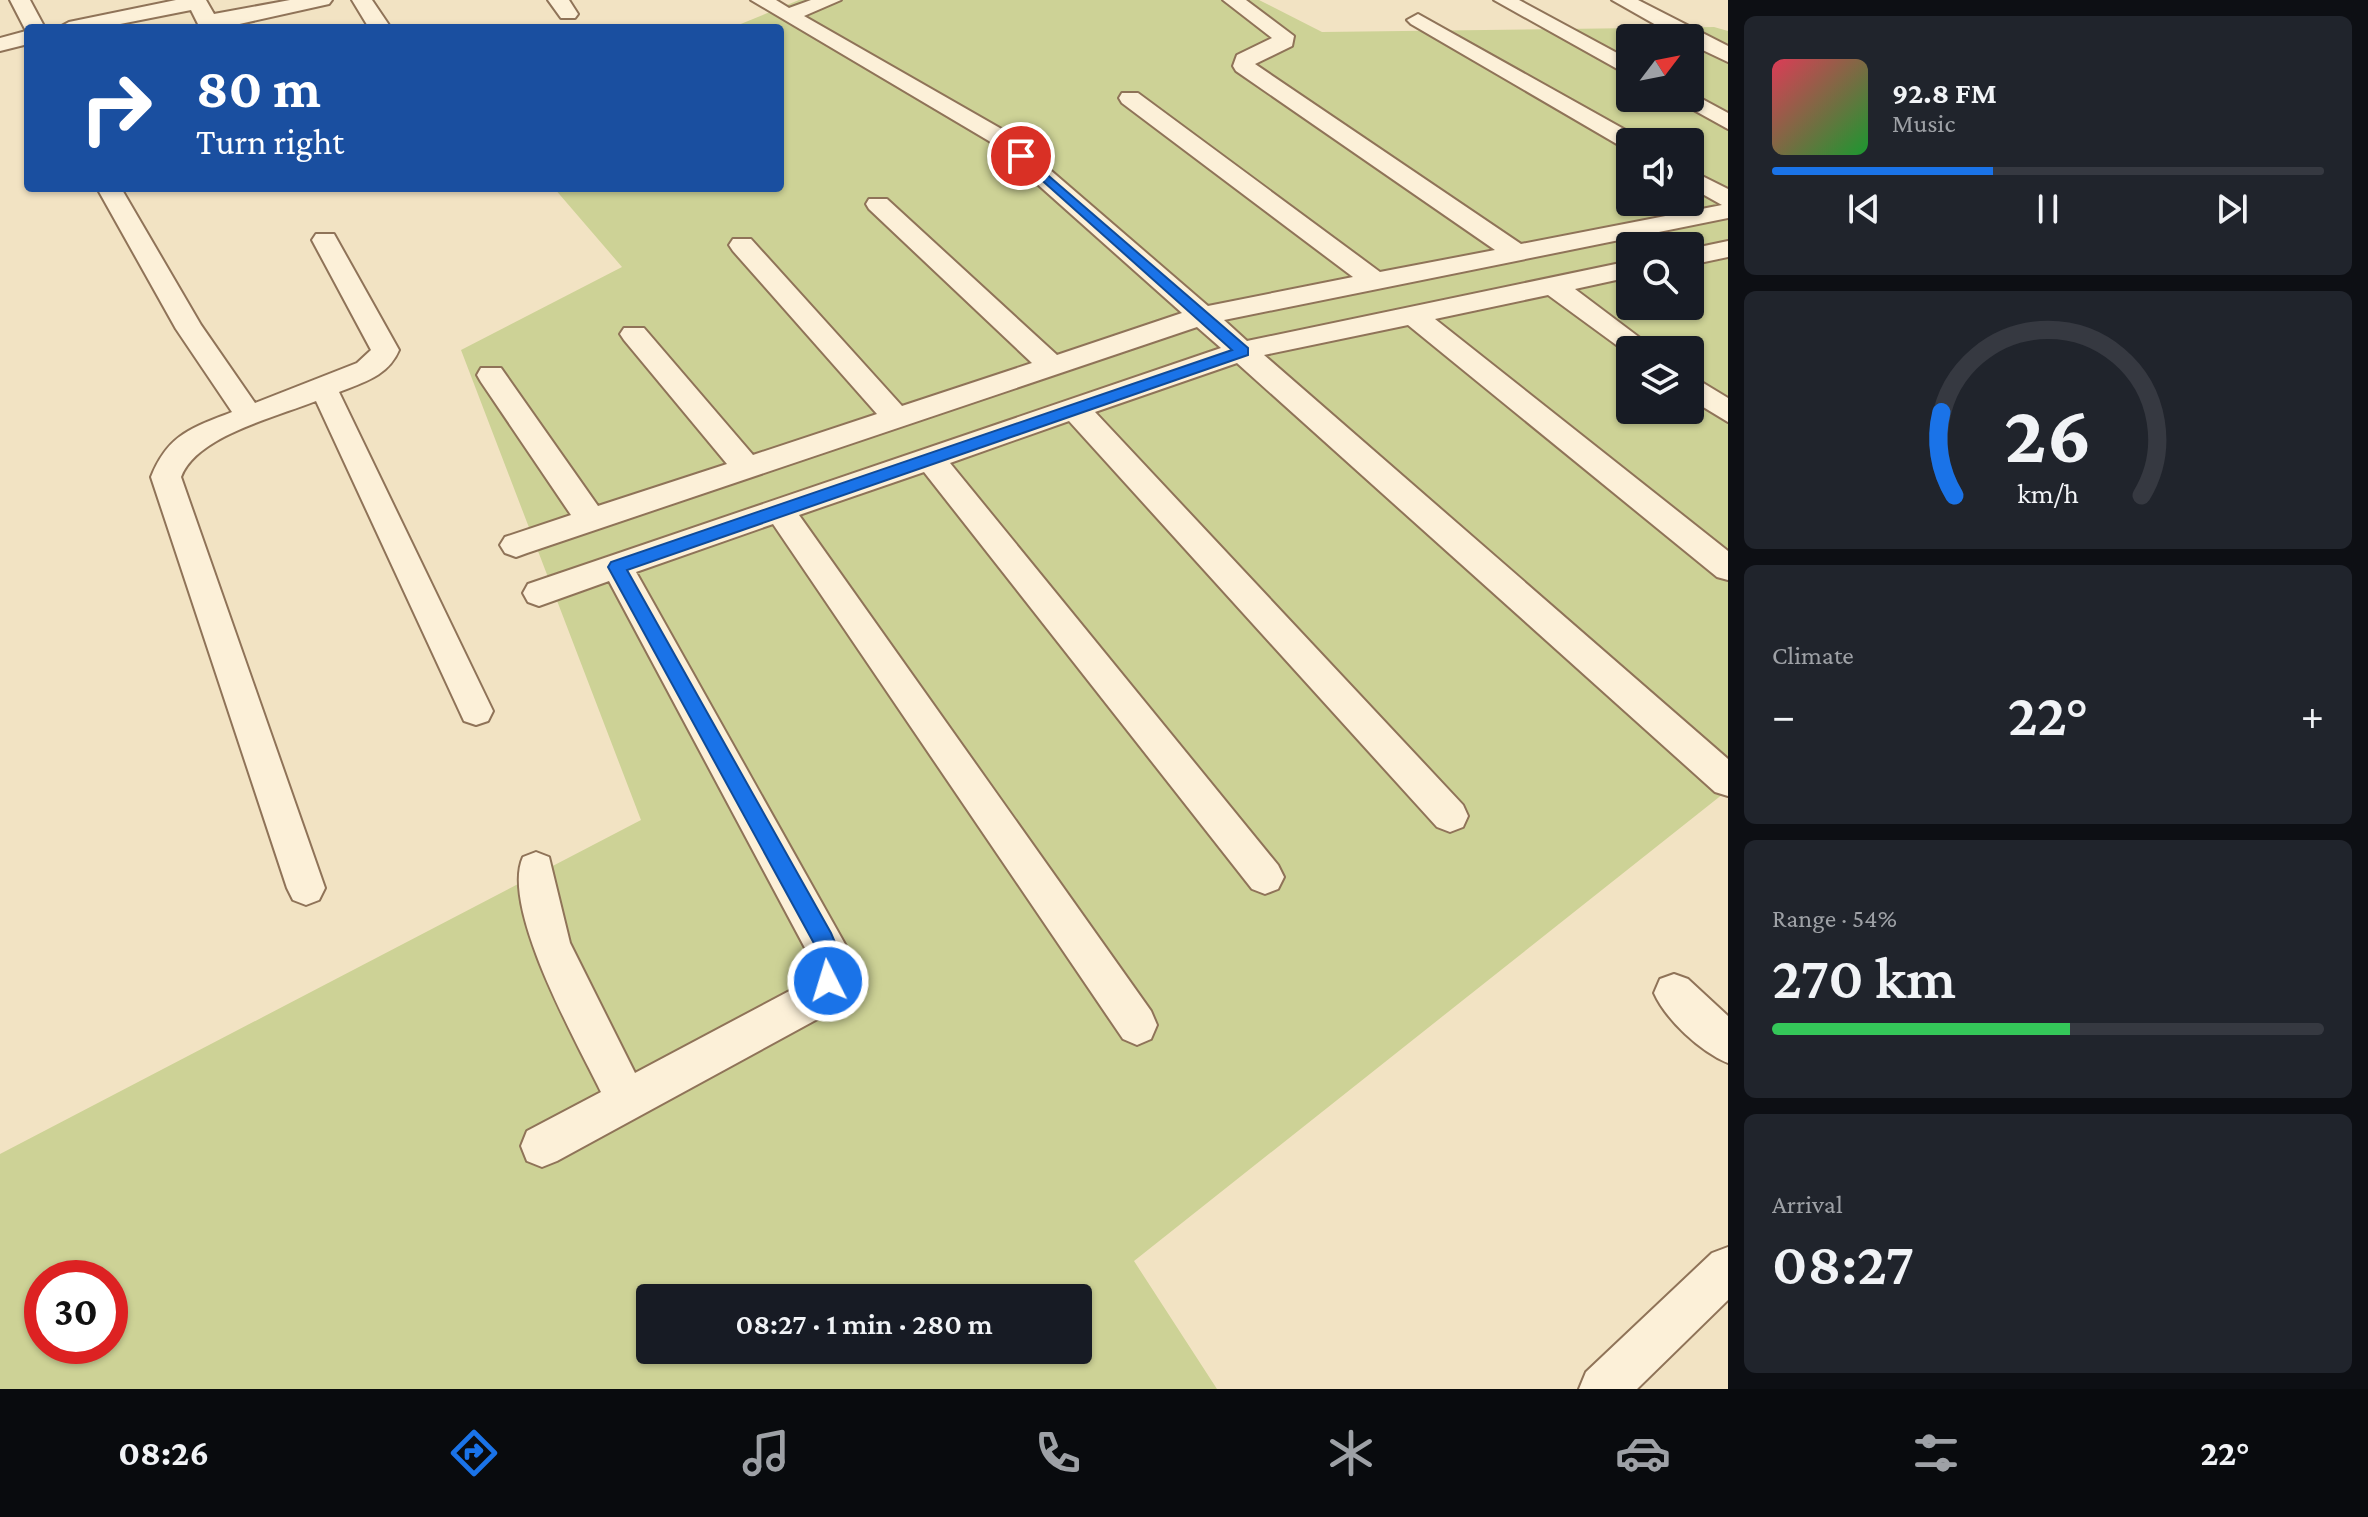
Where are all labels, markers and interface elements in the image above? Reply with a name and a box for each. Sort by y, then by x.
north arrow [1616,24,1704,112]
map controls [1616,24,1704,424]
icon: right [64,56,168,160]
text: 80 m [196,57,321,119]
text: 92.8 FM [1892,76,1997,109]
text: Music [1892,109,1955,138]
text: Turn right [196,122,344,162]
pin [987,122,1055,190]
button: sound [1616,128,1704,216]
icon: arrive [999,134,1043,178]
icon: previous [1842,187,1886,231]
icon: pause [2026,187,2070,231]
icon: next [2210,187,2254,231]
button: search [1616,232,1704,320]
button: layers [1616,336,1704,424]
text: 26 [2004,386,2092,479]
text: km/h [2017,477,2079,509]
text: Climate [1772,641,1854,670]
text: 22° [2008,681,2088,748]
text: − [1772,691,1795,739]
text: + [2301,691,2324,739]
text: Range · 54% [1772,904,1897,933]
position arrow [786,939,870,1023]
text: 270 km [1772,944,1956,1011]
text: Arrival [1772,1190,1843,1219]
text: 08:27 [1772,1230,1914,1297]
speed limit sign: 30 [24,1260,128,1364]
text: 08:27 · 1 min · 280 m [735,1307,993,1340]
icon: directions [446,1425,502,1481]
icon: music [738,1425,794,1481]
icon: phone [1030,1425,1086,1481]
icon: climate [1323,1425,1379,1481]
icon: car [1615,1425,1671,1481]
icon: filters [1908,1425,1964,1481]
text: 08:26 [118,1433,209,1473]
text: 22° [2200,1433,2250,1473]

